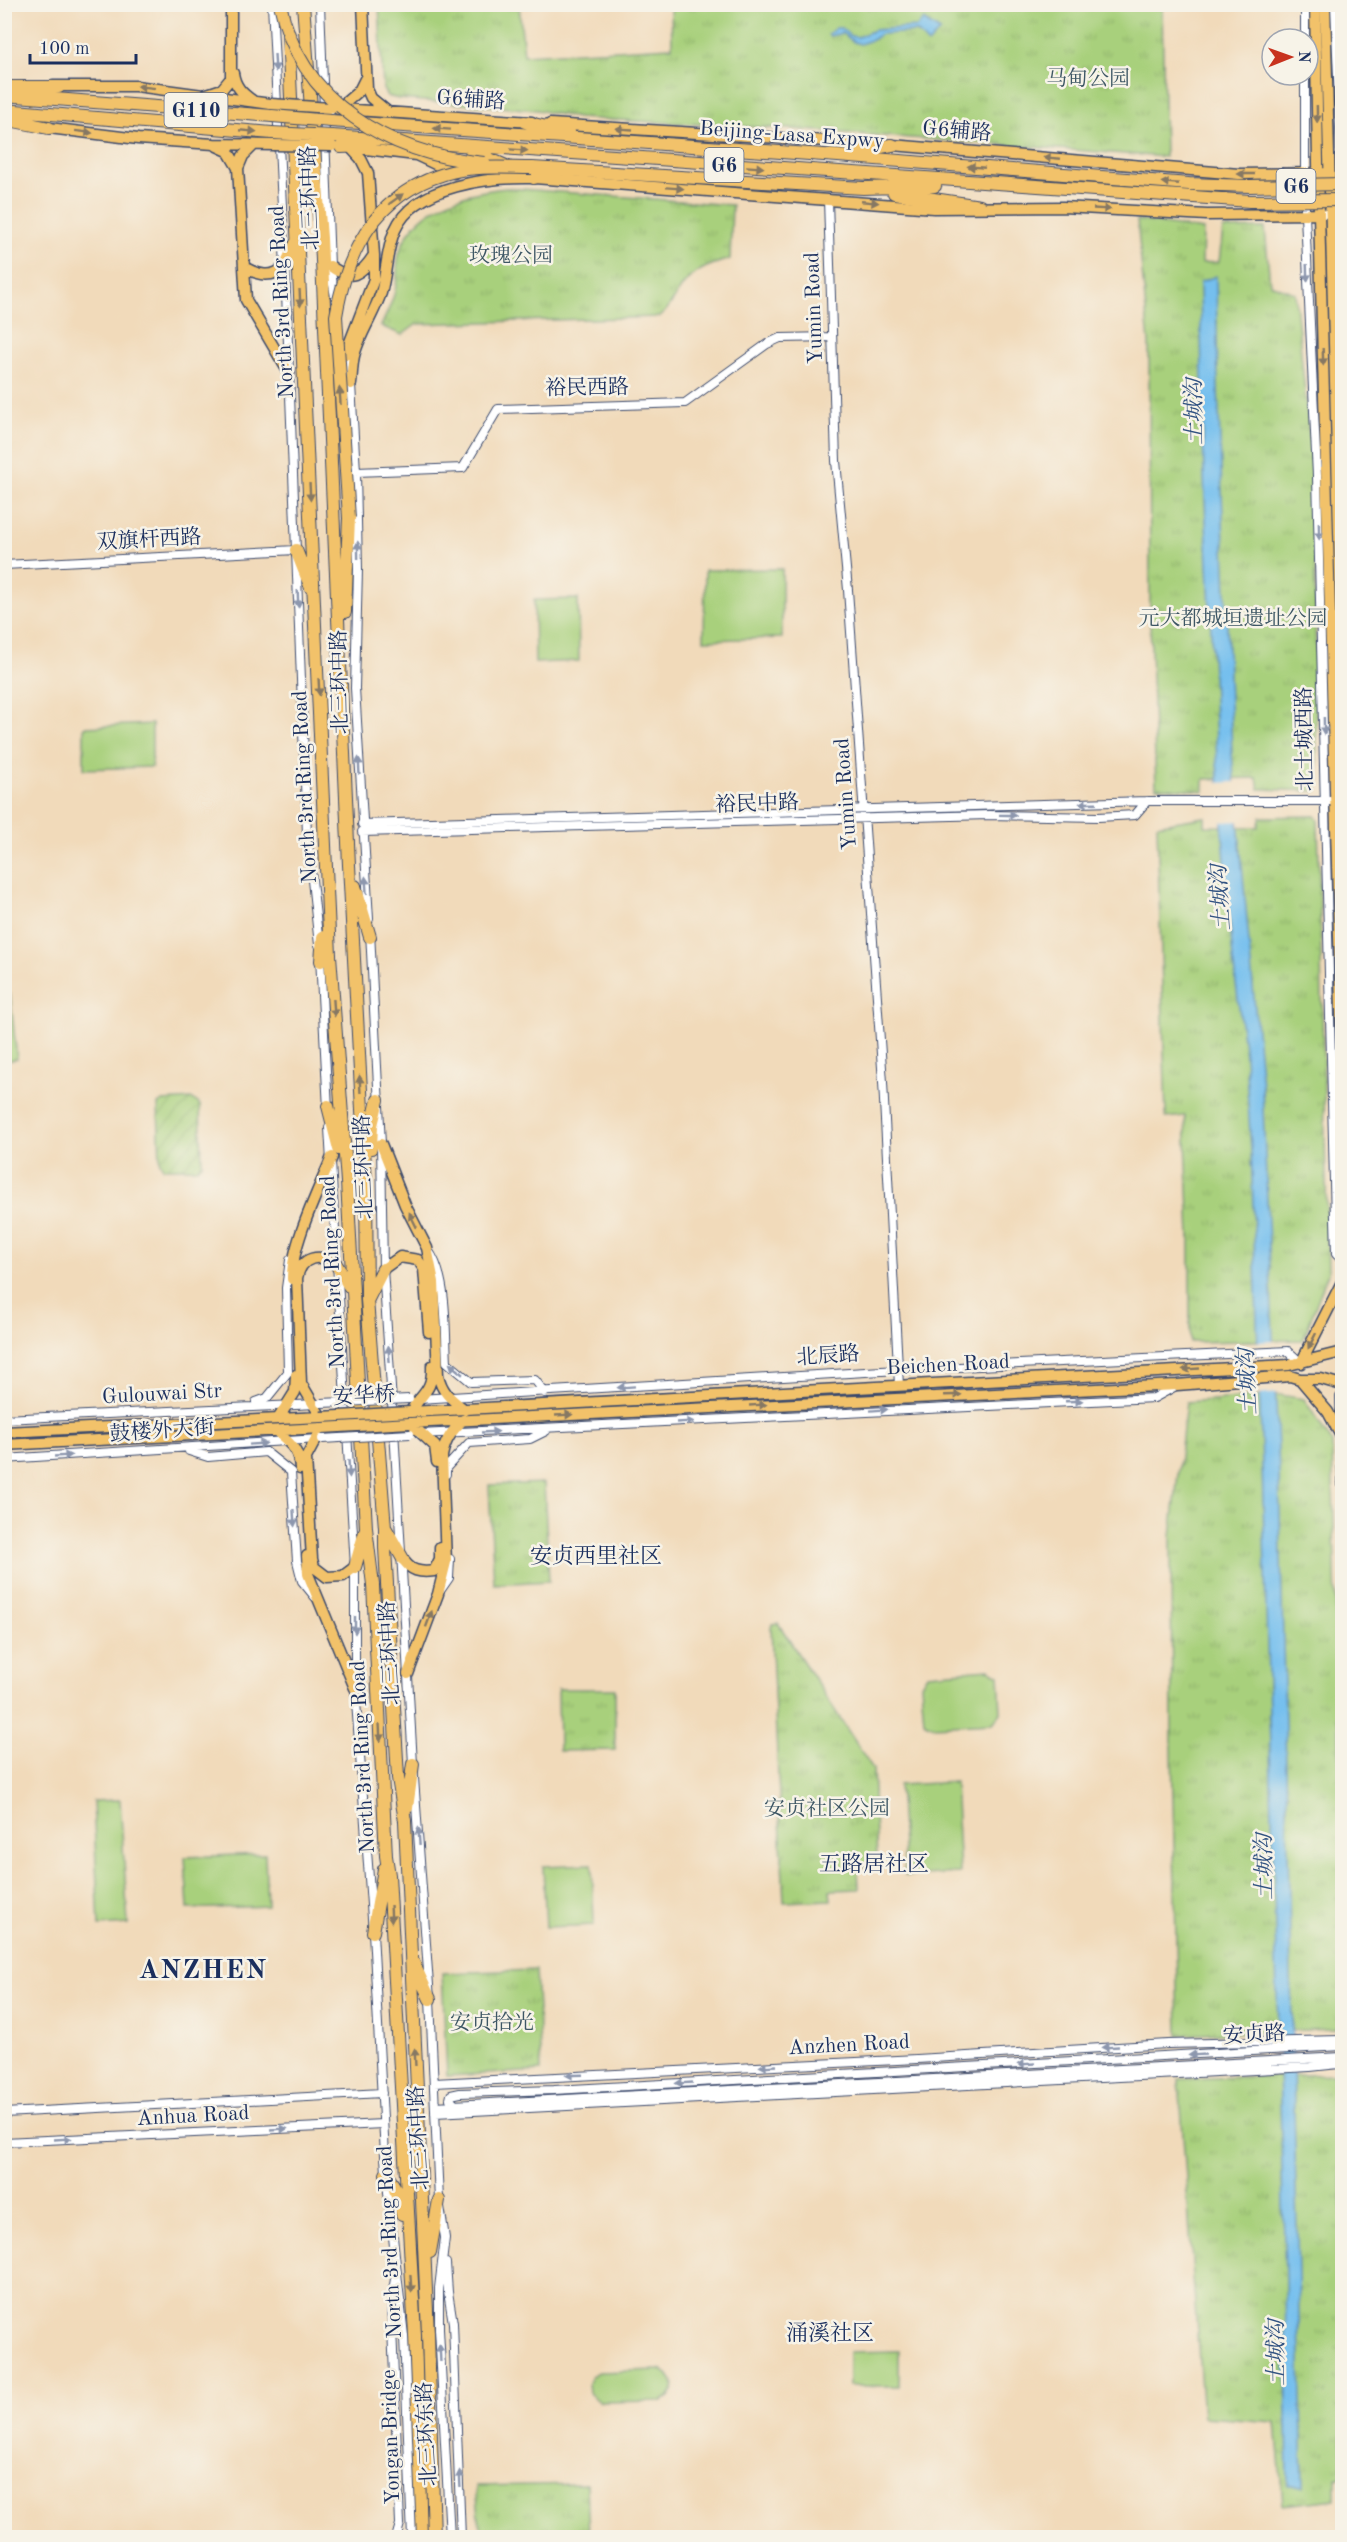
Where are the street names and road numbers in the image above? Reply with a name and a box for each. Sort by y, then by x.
street label: G6辅路 [436,86,506,113]
road number: G110 [164,93,228,127]
street label: G6辅路 [921,116,992,145]
street label: Beijing-Lasa Expwy [698,119,885,152]
street label: 北三环中路 [296,145,323,251]
road number: G6 [704,148,744,182]
road number: G6 [1276,169,1316,203]
street label: North 3rd Ring Road [267,205,298,399]
street label: Yumin Road [802,251,827,364]
street label: 裕民西路 [545,375,629,400]
street label: 双旗杆西路 [96,525,202,554]
street label: 北三环中路 [327,629,352,735]
street label: 北土城西路 [1292,686,1317,792]
street label: North 3rd Ring Road [290,690,321,884]
street label: Yumin Road [832,737,861,851]
street label: 裕民中路 [715,791,799,816]
street label: 北三环中路 [350,1114,377,1220]
street label: North 3rd Ring Road [318,1175,349,1369]
street label: 北辰路 [796,1342,860,1369]
street label: Beichen Road [886,1352,1011,1379]
street label: Gulouwai Str [102,1381,223,1408]
street label: 安华桥 [332,1382,396,1409]
street label: 鼓楼外大街 [109,1415,215,1446]
street label: 北三环中路 [375,1600,404,1706]
street label: North 3rd Ring Road [348,1660,379,1854]
street label: 安贞路 [1222,2021,1286,2048]
street label: Anzhen Road [788,2032,910,2059]
street label: 北三环中路 [404,2085,433,2191]
street label: Anhua Road [136,2103,250,2130]
street label: North 3rd Ring Road [375,2145,406,2339]
street label: Yongan Bridge [379,2369,404,2505]
street label: 北三环东路 [412,2381,441,2487]

